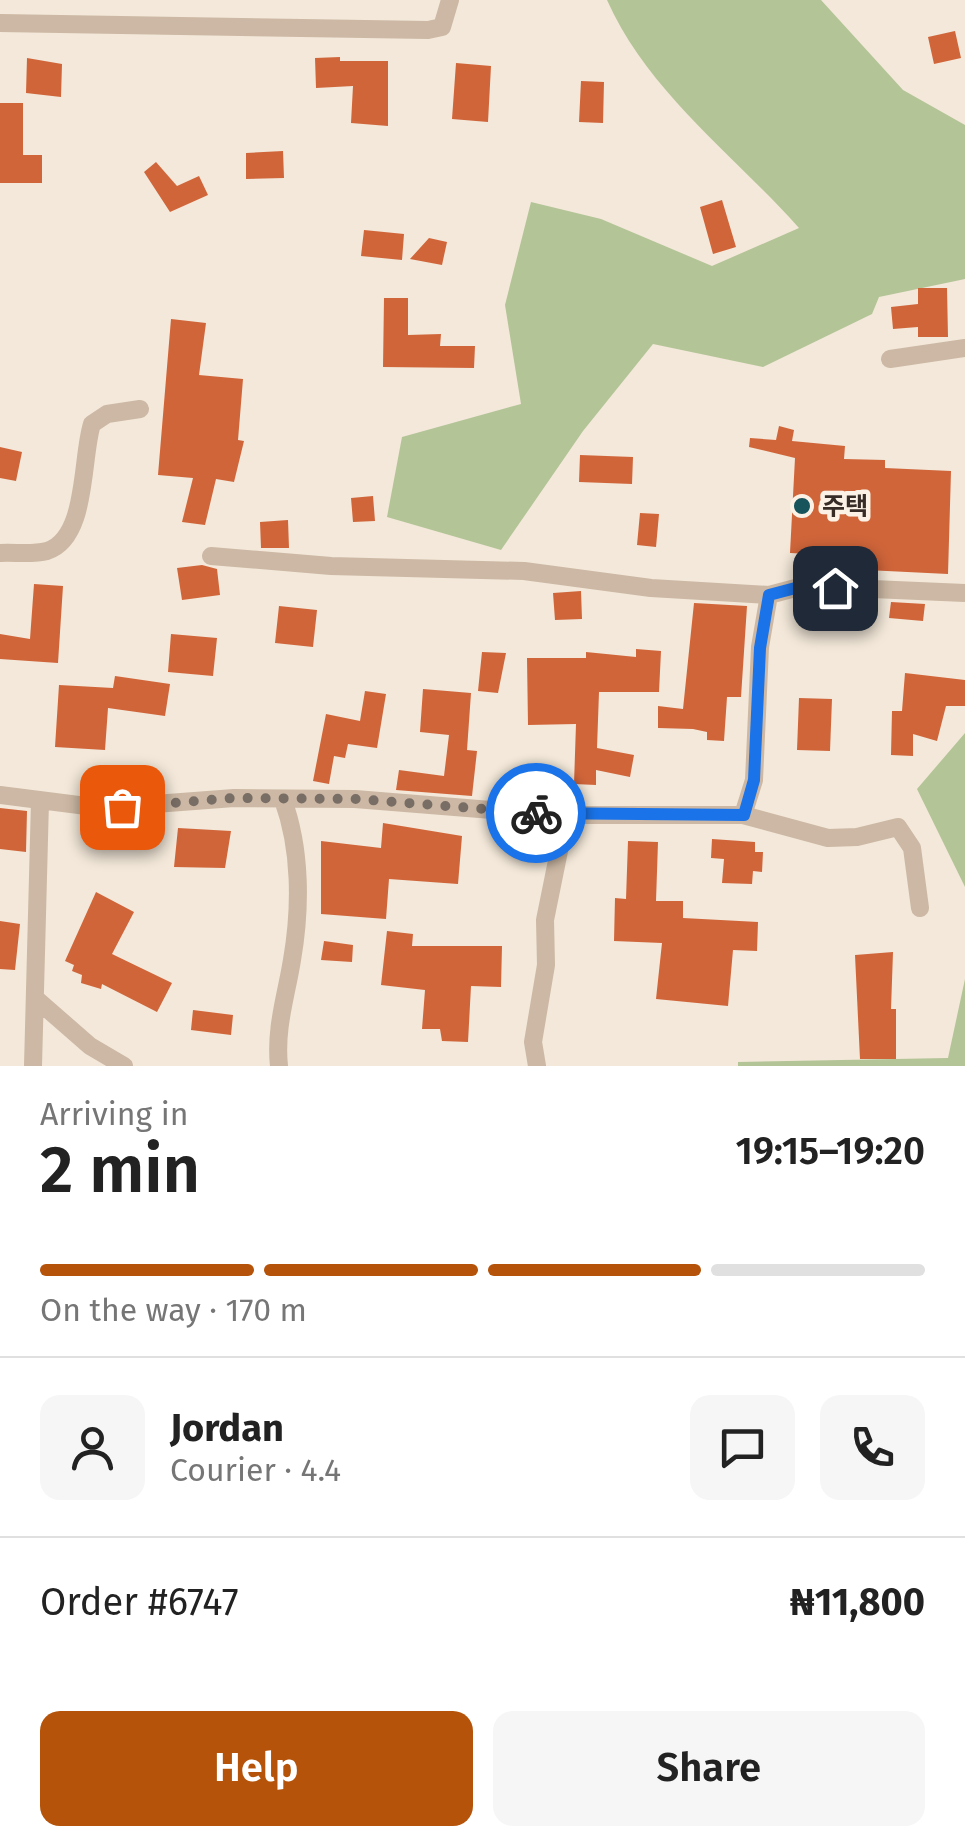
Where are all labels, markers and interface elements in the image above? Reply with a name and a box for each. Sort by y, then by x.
place label: 주택 [822,492,868,522]
marker: 주택 [791,495,813,517]
pin [793,546,878,631]
icon: home [808,561,863,616]
courier [486,763,586,863]
pin [80,765,165,850]
icon: bag [95,780,150,835]
icon: bike [509,786,564,841]
text: Arriving in [40,1095,188,1133]
text: 19:15–19:20 [736,1128,925,1174]
text: 2 min [40,1131,200,1209]
text: On the way · 170 m [40,1291,307,1329]
button: person [40,1395,145,1500]
button: chat [690,1395,795,1500]
button: phone [820,1395,925,1500]
text: Jordan [170,1405,284,1451]
text: Courier · 4.4 [170,1451,341,1489]
text: Order #6747 [40,1579,239,1625]
text: ₦11,800 [790,1579,925,1625]
button: Help [40,1711,473,1826]
button: Share [493,1711,925,1826]

